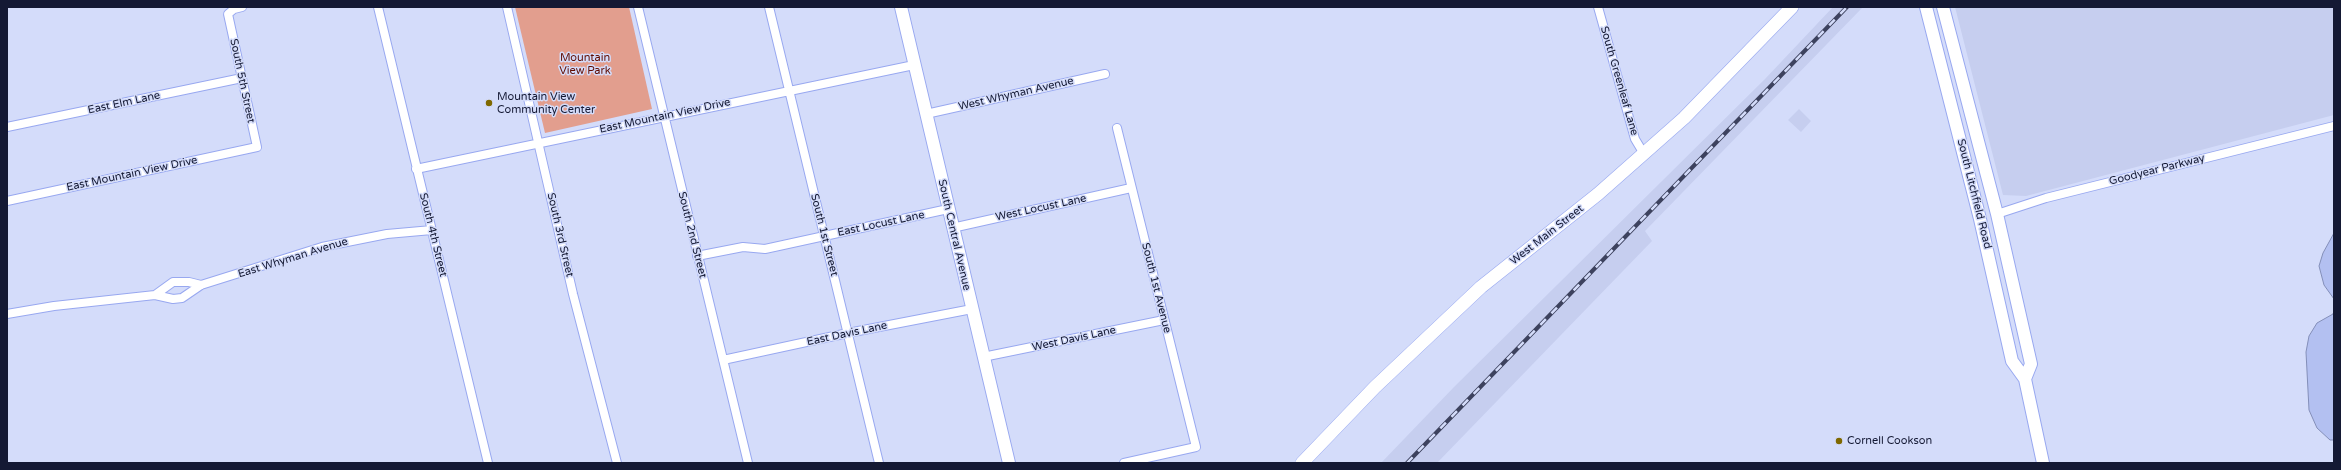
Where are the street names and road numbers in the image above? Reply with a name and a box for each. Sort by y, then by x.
street label: South Greenleaf Lane [1597,25,1641,137]
street label: South 5th Street [227,38,257,124]
street label: West Whyman Avenue [957,74,1075,114]
street label: East Elm Lane [87,89,161,117]
street label: East Mountain View Drive [598,96,732,136]
street label: South Litchfield Road [1954,138,1994,250]
street label: Goodyear Parkway [2108,152,2206,188]
street label: East Mountain View Drive [65,154,199,194]
street label: South Central Avenue [935,178,973,292]
street label: South 2nd Street [675,190,709,280]
street label: South 4th Street [416,192,450,278]
street label: South 3rd Street [544,192,576,278]
street label: South 1st Street [807,192,841,278]
street label: West Locust Lane [994,192,1088,224]
street label: West Main Street [1508,202,1586,268]
street label: East Locust Lane [836,208,926,240]
street label: East Whyman Avenue [236,235,350,281]
street label: South 1st Avenue [1138,242,1174,334]
street label: East Davis Lane [806,319,888,349]
street label: West Davis Lane [1031,324,1117,354]

